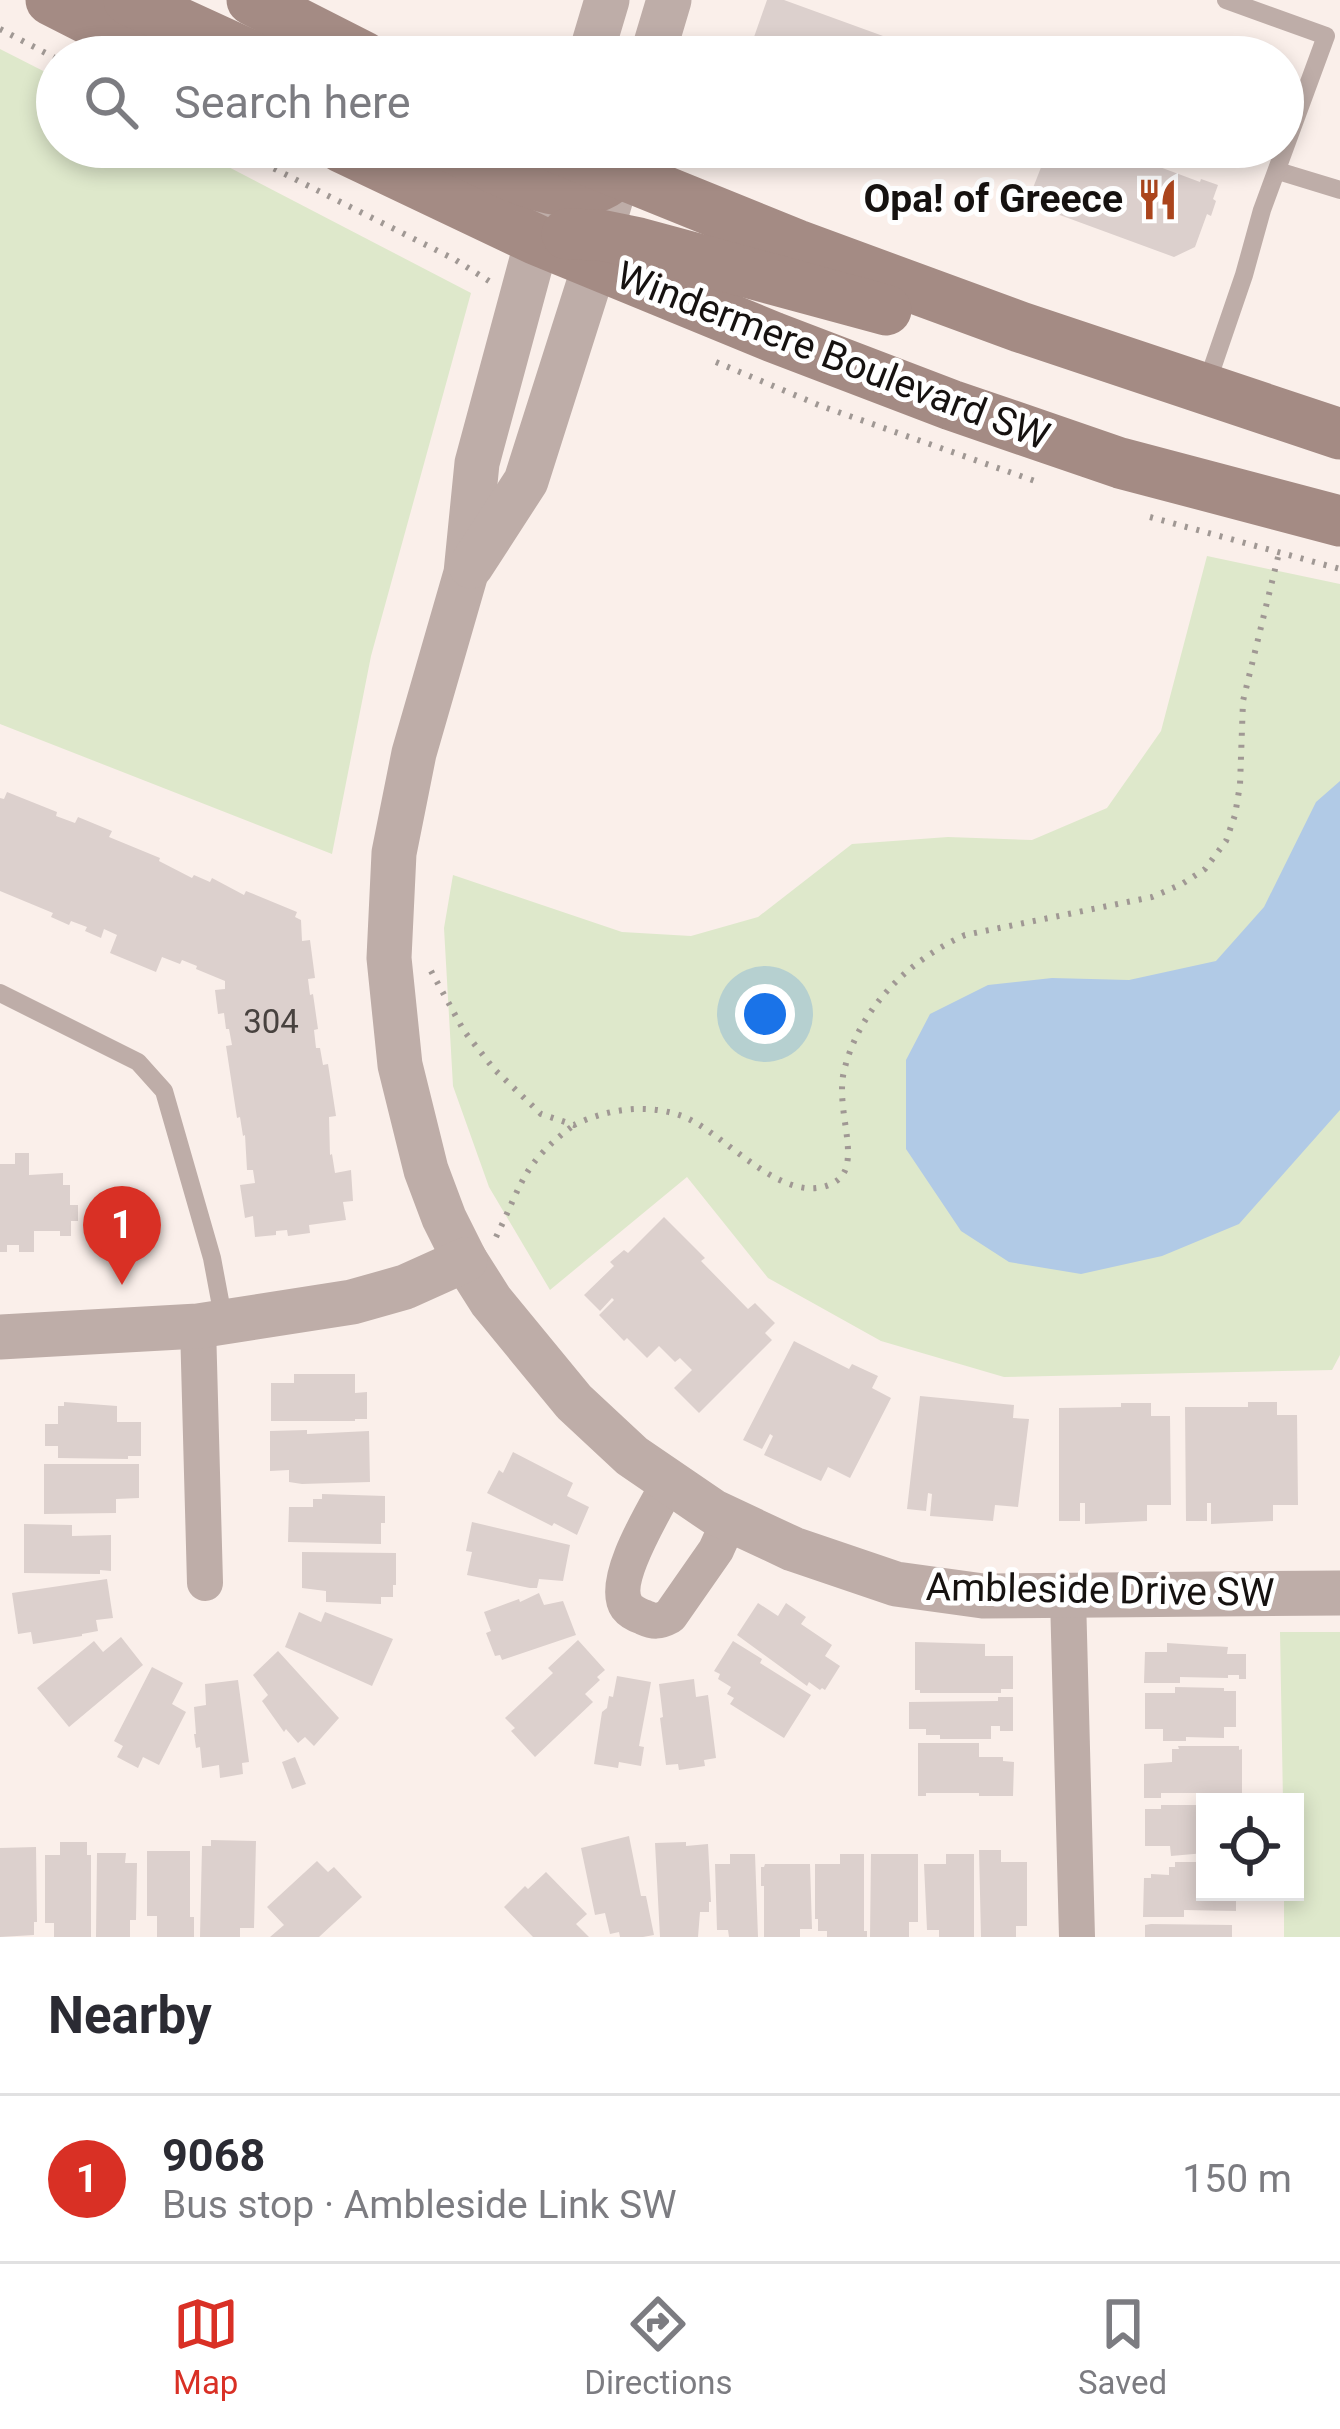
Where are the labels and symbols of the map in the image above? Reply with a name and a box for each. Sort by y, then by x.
place label: Opa! of Greece [863,176,1123,222]
restaurant icon: Opa! of Greece [1134,176,1180,222]
street label: Windermere Boulevard SW [610,252,1056,460]
your location [735,984,795,1044]
house number: 304 [243,1002,299,1041]
pin: 1 [83,1186,161,1285]
street label: Ambleside Drive SW [925,1564,1275,1616]

